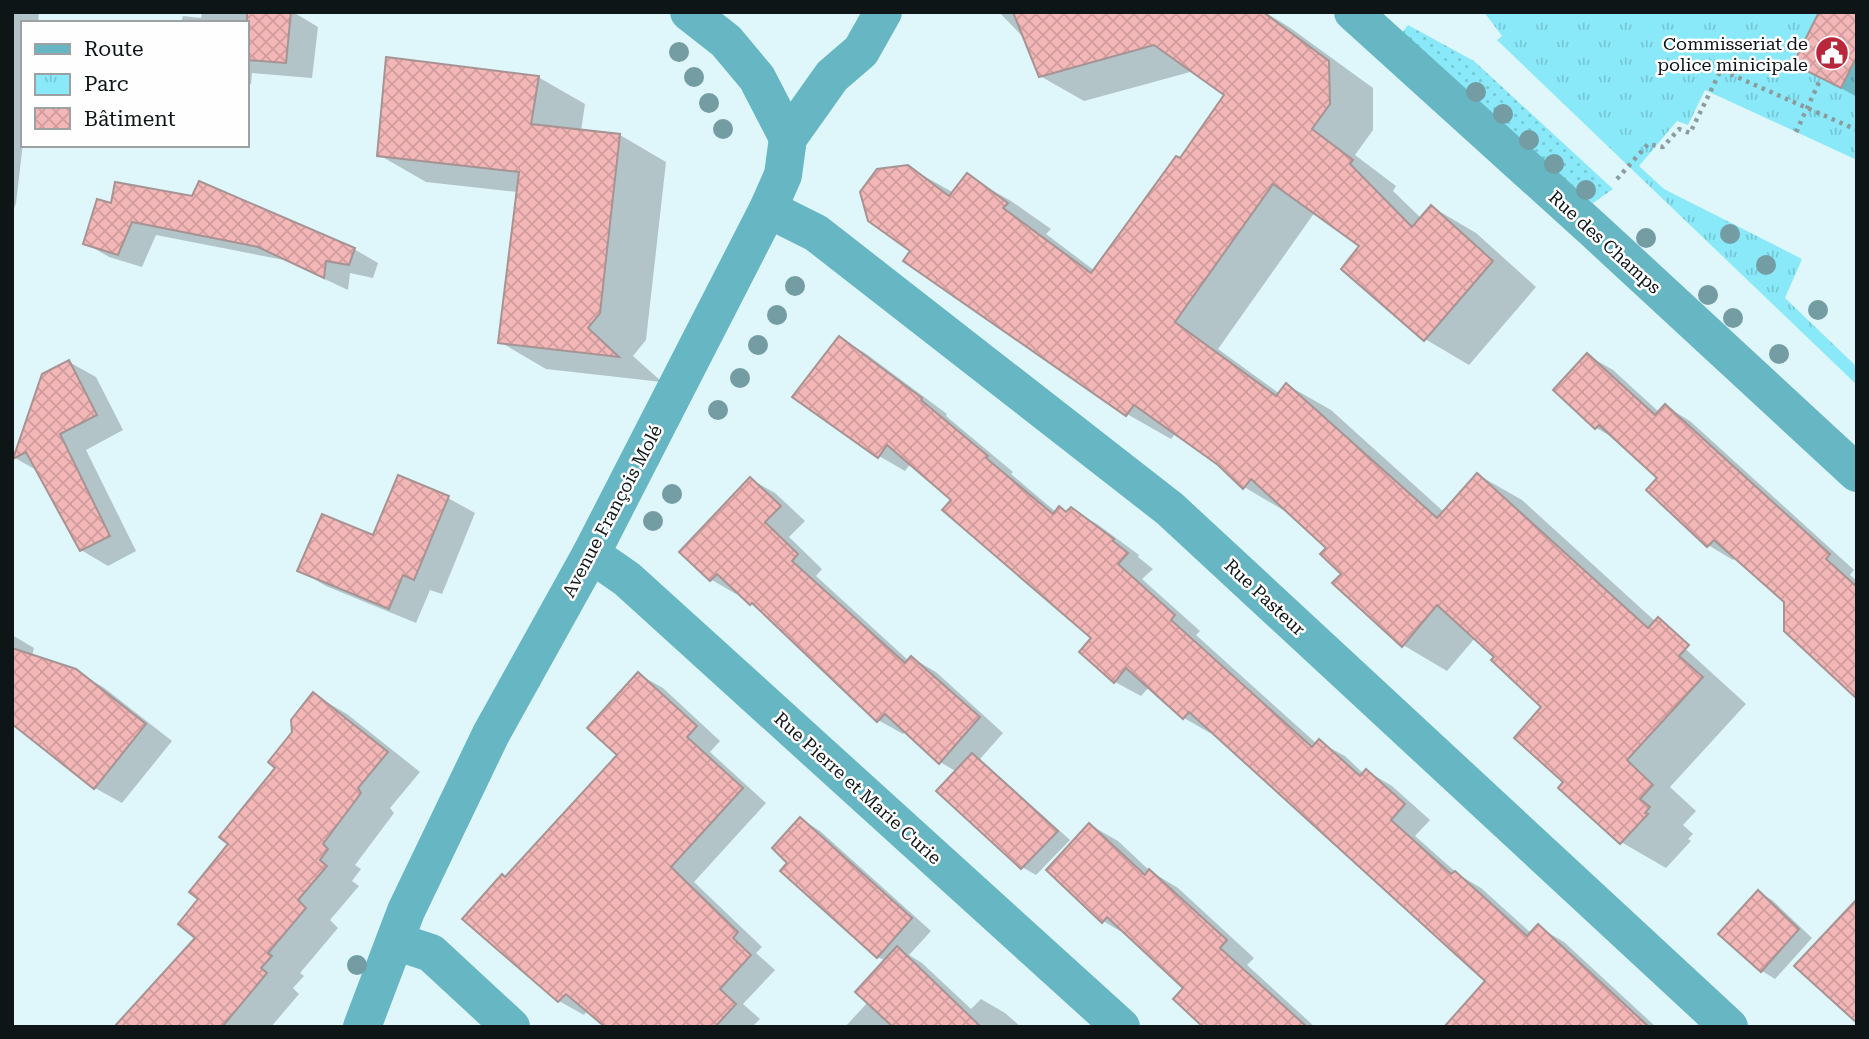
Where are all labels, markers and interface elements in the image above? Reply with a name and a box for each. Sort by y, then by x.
legend [21,21,248,147]
place label: Commisseriat de police minicipale [1657,33,1808,75]
public building icon: Commisseriat de police minicipale [1813,34,1851,72]
text: Route [84,37,143,61]
text: Parc [84,72,129,96]
text: Bâtiment [84,107,176,131]
street label: Rue des Champs [1545,186,1665,298]
street label: Avenue François Molé [558,421,666,601]
street label: Rue Pasteur [1220,554,1310,640]
street label: Rue Pierre et Marie Curie [770,708,946,868]

